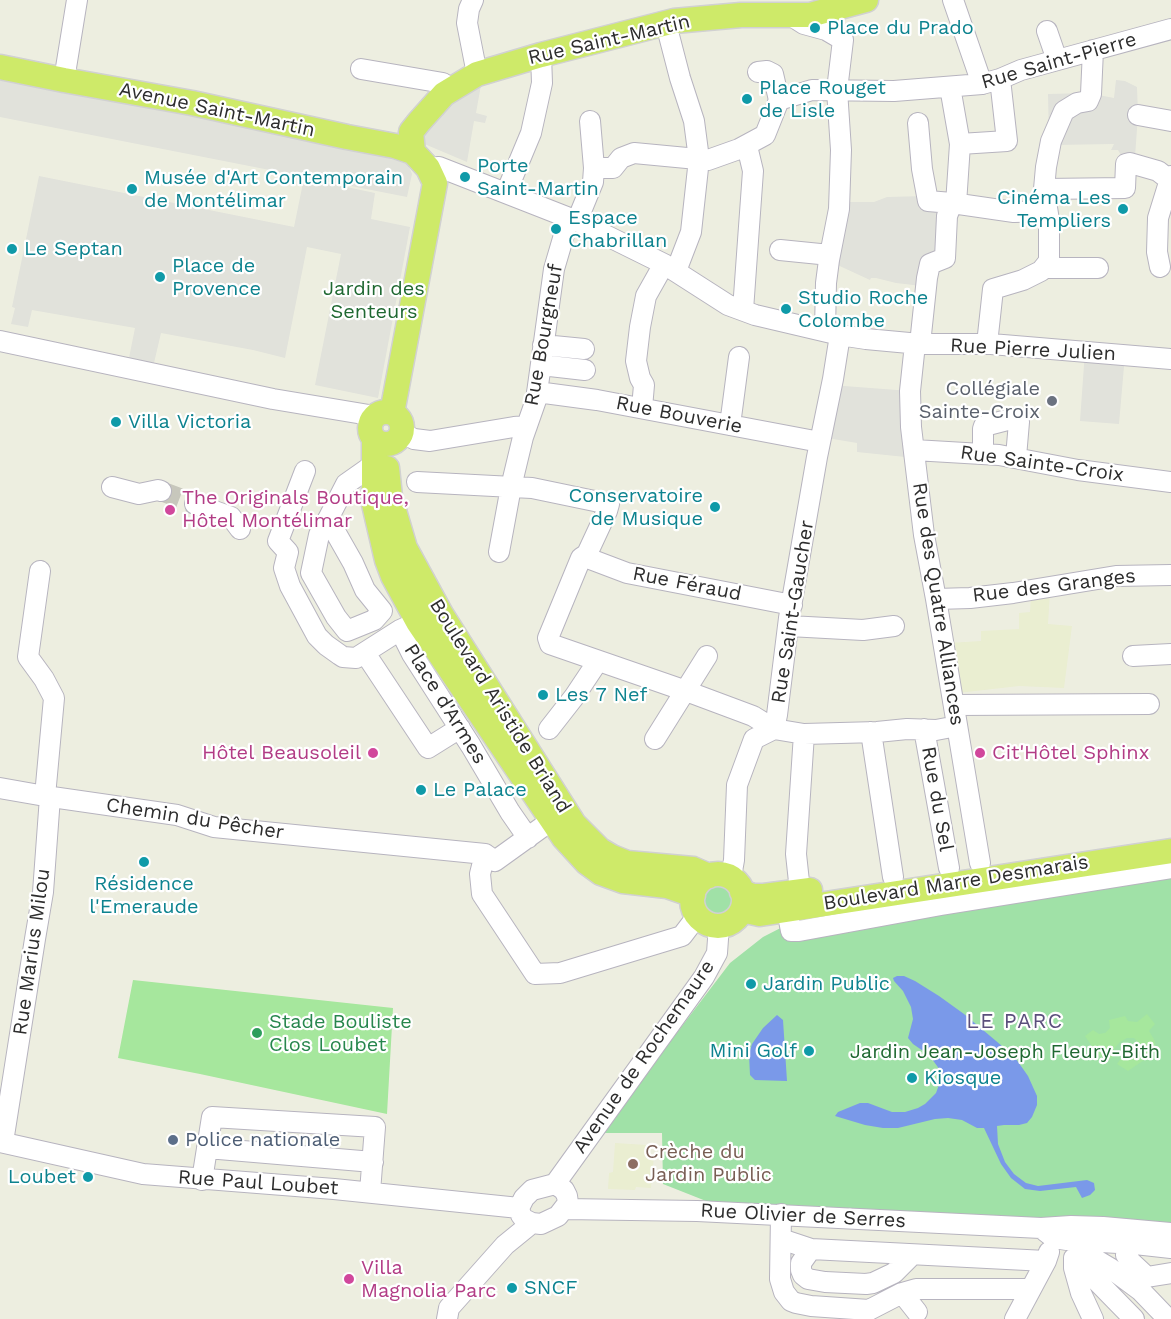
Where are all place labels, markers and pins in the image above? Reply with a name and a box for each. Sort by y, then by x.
place label: Place du Prado [827,16,974,40]
marker: Place du Prado [808,21,822,35]
place label: Place Rouget de Lisle [759,76,886,123]
marker: Place Rouget de Lisle [740,92,754,106]
place label: Porte Saint-Martin [477,154,599,201]
place label: Musée d'Art Contemporain de Montélimar [144,166,403,213]
marker: Porte Saint-Martin [458,170,472,184]
marker: Musée d'Art Contemporain de Montélimar [125,182,139,196]
place label: Cinéma Les Templiers [997,186,1111,233]
marker: Cinéma Les Templiers [1116,202,1130,216]
place label: Espace Chabrillan [568,206,667,253]
marker: Espace Chabrillan [549,222,563,236]
place label: Le Septan [24,237,123,261]
marker: Le Septan [5,242,19,256]
place label: Place de Provence [172,254,261,301]
marker: Place de Provence [153,270,167,284]
place label: Studio Roche Colombe [798,286,928,333]
marker: Studio Roche Colombe [779,302,793,316]
place label: Collégiale Sainte-Croix [919,377,1040,424]
marker: Collégiale Sainte-Croix [1045,394,1059,408]
place label: Villa Victoria [128,410,251,434]
marker: Villa Victoria [109,415,123,429]
place label: Conservatoire de Musique [569,484,703,531]
place label: The Originals Boutique, Hôtel Montélimar [182,486,409,533]
marker: Conservatoire de Musique [708,500,722,514]
marker: The Originals Boutique, Hôtel Montélimar [163,503,177,517]
place label: Les 7 Nef [555,683,647,707]
marker: Les 7 Nef [536,688,550,702]
place label: Hôtel Beausoleil [202,741,361,765]
place label: Cit'Hôtel Sphinx [992,741,1149,765]
marker: Hôtel Beausoleil [366,746,380,760]
marker: Cit'Hôtel Sphinx [973,746,987,760]
place label: Le Palace [433,778,527,802]
marker: Le Palace [414,783,428,797]
marker: Résidence l'Emeraude [137,855,151,869]
place label: Résidence l'Emeraude [89,872,199,919]
place label: Jardin Public [763,972,890,996]
marker: Jardin Public [744,977,758,991]
place label: Stade Bouliste Clos Loubet [269,1010,412,1057]
marker: Stade Bouliste Clos Loubet [250,1026,264,1040]
place label: Mini Golf [710,1039,797,1063]
marker: Mini Golf [802,1044,816,1058]
place label: Kiosque [924,1066,1001,1090]
marker: Kiosque [905,1071,919,1085]
place label: Police nationale [185,1128,340,1152]
marker: Police nationale [166,1133,180,1147]
place label: Crèche du Jardin Public [645,1140,772,1187]
marker: Crèche du Jardin Public [626,1157,640,1171]
place label: Loubet [8,1165,76,1189]
marker: Loubet [81,1170,95,1184]
place label: Villa Magnolia Parc [361,1256,496,1303]
marker: Villa Magnolia Parc [342,1272,356,1286]
place label: SNCF [524,1276,577,1300]
marker: SNCF [505,1281,519,1295]

